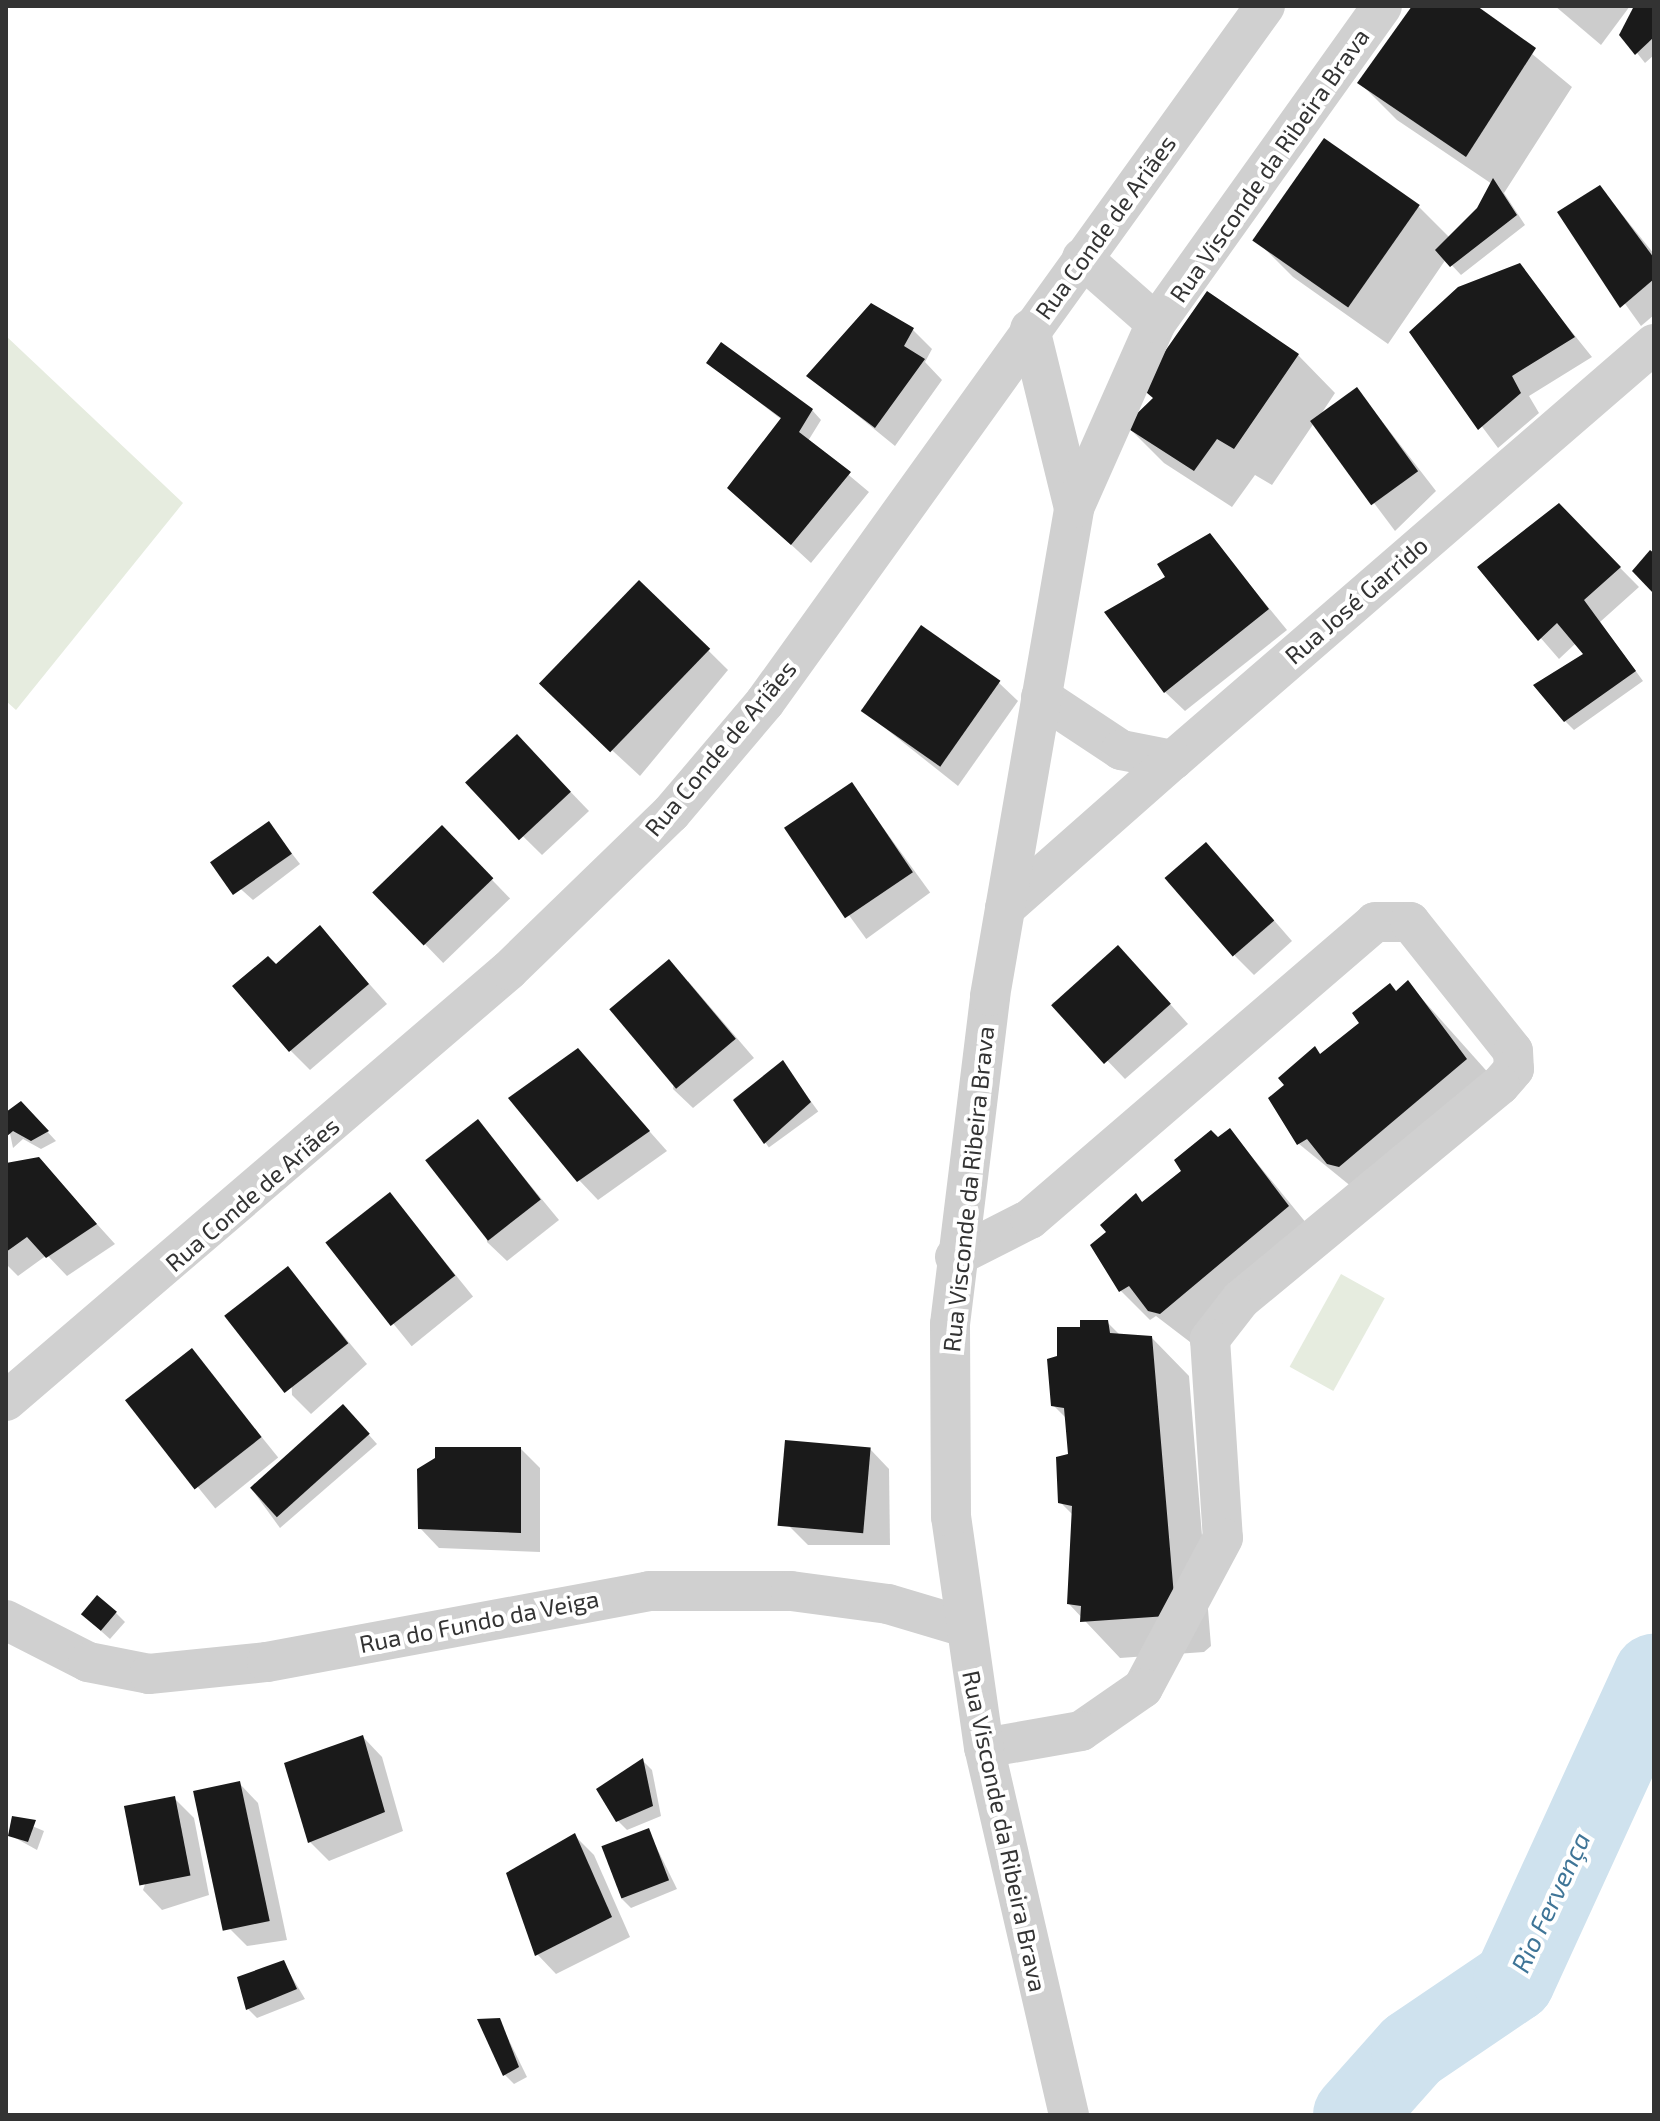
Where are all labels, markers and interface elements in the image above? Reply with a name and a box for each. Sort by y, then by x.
street label: Rua Visconde da Ribeira Brava [1163,22,1375,308]
street label: Rua Conde de Ariães [1028,129,1182,325]
street label: Rua José Garrido [1279,530,1433,670]
street label: Rua Conde de Ariães [638,654,802,842]
street label: Rua Visconde da Ribeira Brava [937,1024,999,1354]
street label: Rua Conde de Ariães [159,1111,345,1277]
street label: Rua do Fundo da Veiga [357,1584,601,1658]
street label: Rua Visconde da Ribeira Brava [957,1668,1053,1994]
water label: Rio Fervença [1504,1827,1596,1977]

